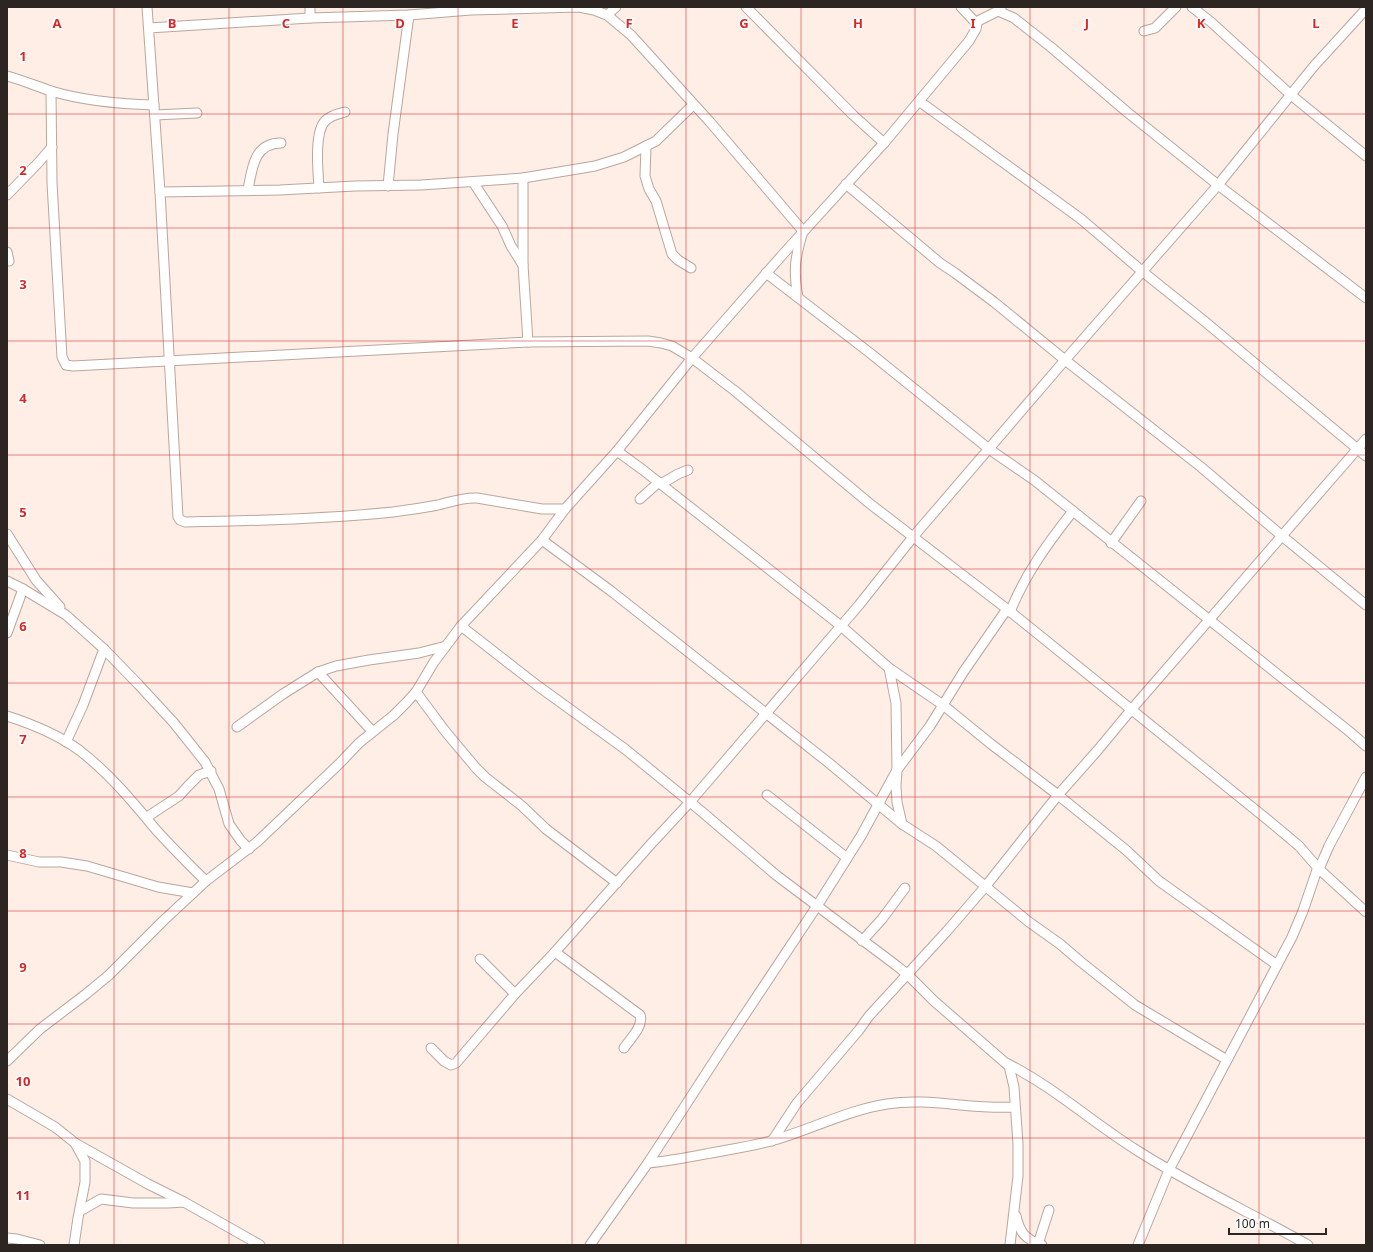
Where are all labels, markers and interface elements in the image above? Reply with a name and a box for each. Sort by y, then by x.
text: A [53,14,62,32]
text: B [168,14,176,32]
text: C [282,14,290,32]
text: D [395,14,405,32]
text: E [511,14,519,32]
text: F [625,14,633,32]
text: G [739,14,749,32]
text: H [853,14,863,32]
text: I [970,14,976,32]
text: J [1084,14,1089,32]
text: K [1197,14,1206,32]
text: L [1312,14,1320,32]
text: 1 [19,47,27,65]
text: 2 [19,161,27,179]
text: 3 [19,275,27,293]
text: 4 [19,389,27,407]
text: 5 [19,503,27,521]
text: 6 [19,617,27,635]
text: 7 [19,730,27,748]
text: 8 [19,844,27,862]
text: 9 [19,958,27,976]
text: 10 [16,1072,30,1090]
text: 11 [16,1186,30,1204]
scale bar [1229,1210,1326,1236]
text: 100 m [1235,1215,1270,1232]

